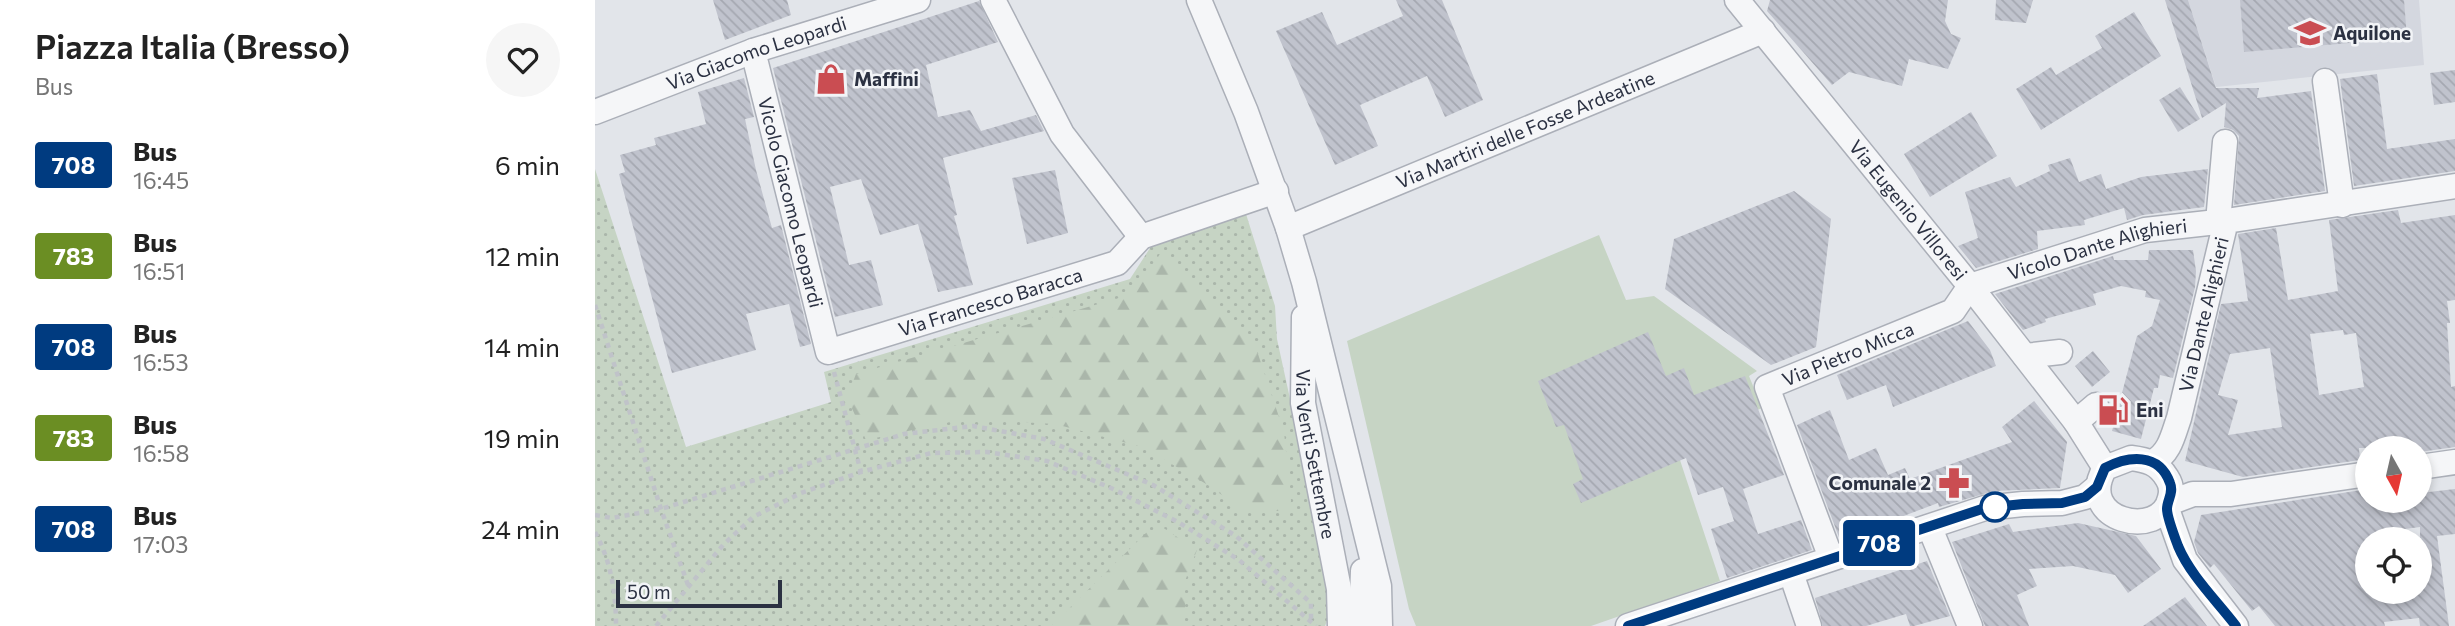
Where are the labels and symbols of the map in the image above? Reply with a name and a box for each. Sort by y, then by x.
street label: Via Giacomo Leopardi [663,11,849,94]
school or university icon: Aquilone [2293,16,2327,50]
place label: Aquilone [2333,21,2411,44]
shop icon: Maffini [814,62,848,96]
street label: Via Martiri delle Fosse Ardeatine [1393,65,1658,193]
place label: Maffini [854,67,919,90]
street label: Vicolo Giacomo Leopardi [754,95,829,310]
street label: Via Eugenio Villoresi [1845,135,1972,285]
street label: Vicolo Dante Alighieri [2004,213,2188,284]
street label: Via Dante Alighieri [2174,234,2233,394]
street label: Via Francesco Baracca [895,262,1085,341]
street label: Via Pietro Micca [1779,316,1917,391]
street label: Via Venti Settembre [1292,369,1341,541]
fuel station icon: Eni [2096,393,2130,427]
place label: Eni [2136,398,2164,421]
north arrow [2355,436,2433,513]
pharmacy icon: Comunale 2 [1937,466,1971,500]
place label: Comunale 2 [1829,471,1931,494]
unlabelled marker [1980,492,2010,522]
line badge: 708 [1839,520,1919,566]
scale bar [616,577,782,609]

